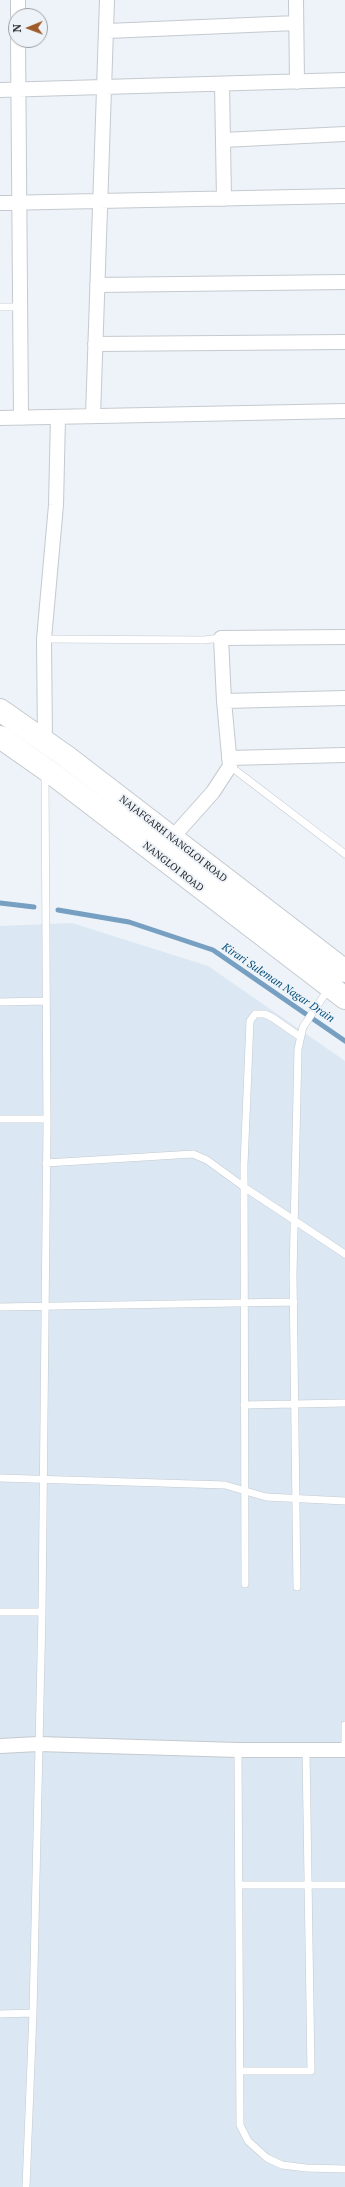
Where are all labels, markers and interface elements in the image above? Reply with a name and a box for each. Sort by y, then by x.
north arrow [8,8,48,48]
text: N [10,24,24,32]
street label: NAJAFGARH NANGLOI ROAD [117,793,229,885]
street label: NANGLOI ROAD [140,840,206,894]
water label: Kirari Suleman Nagar Drain [219,940,337,1026]

